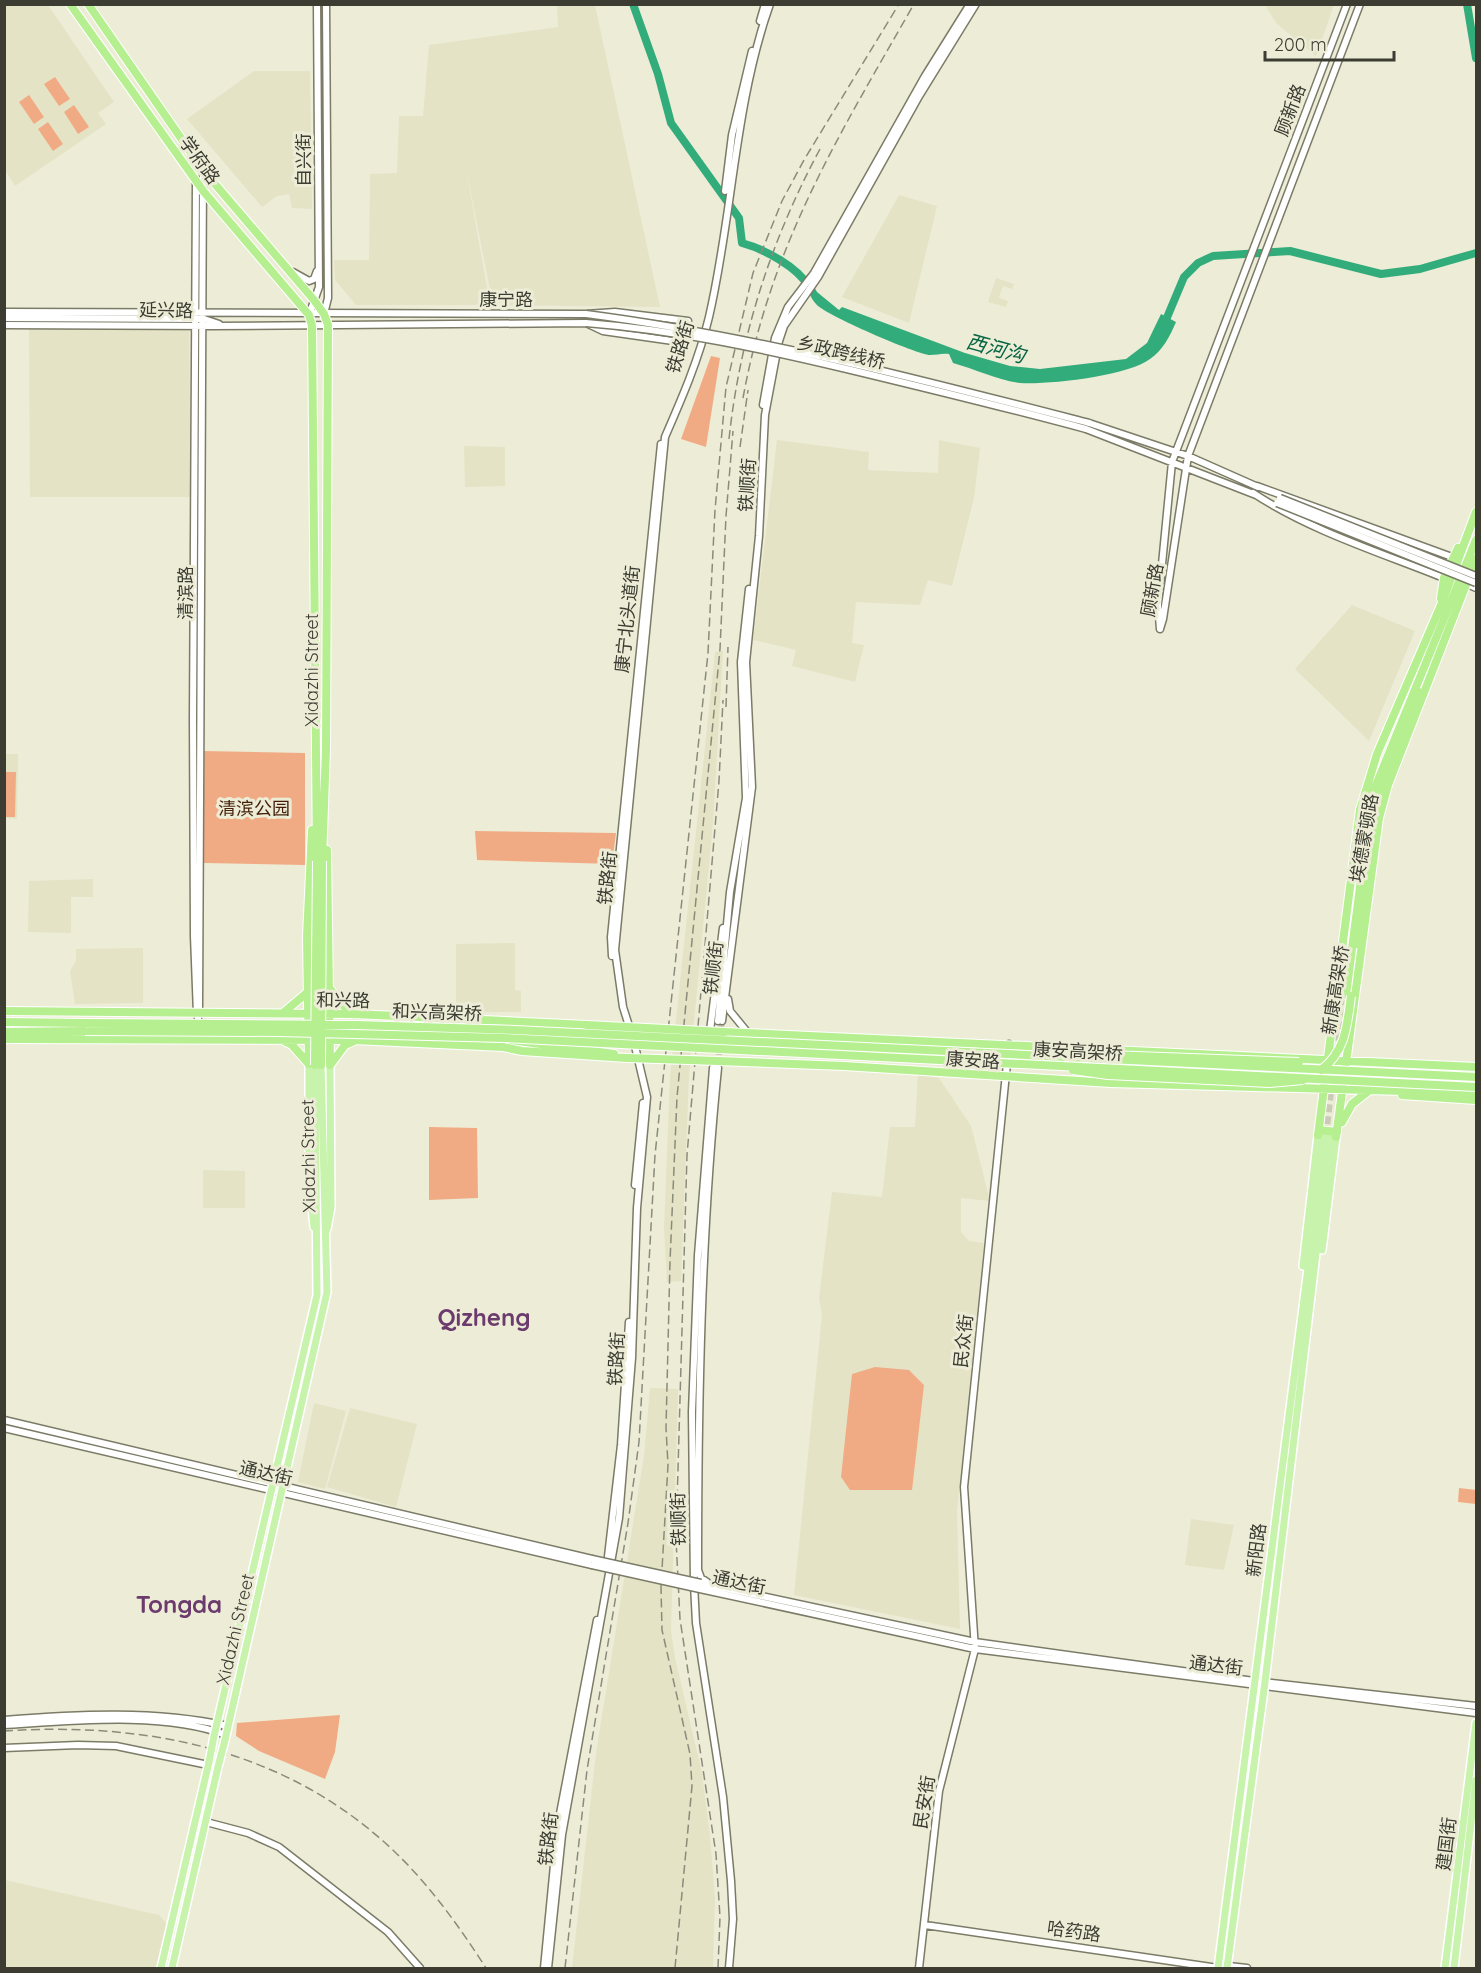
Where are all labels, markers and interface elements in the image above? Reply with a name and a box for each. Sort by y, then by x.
scale bar [1265,24,1394,62]
text: 200 m [1274,33,1327,56]
street label: 顾新路 [1270,81,1310,139]
street label: 学府路 [175,131,225,189]
street label: 自兴街 [292,133,315,187]
street label: 康宁路 [479,288,533,311]
street label: 延兴路 [139,298,193,322]
street label: 铁路街 [661,318,699,376]
water label: 西河沟 [964,328,1030,368]
street label: 乡政跨线桥 [795,331,887,373]
street label: 铁顺街 [734,457,760,513]
street label: 顾新路 [1136,561,1168,619]
street label: 康宁北头道街 [610,564,644,674]
street label: 清滨路 [174,566,197,620]
street label: Xidazhi Street [300,613,323,727]
street label: 埃德蒙顿路 [1345,792,1383,884]
park label: 清滨公园 [218,797,290,820]
street label: 铁路街 [593,850,621,906]
street label: 铁顺街 [698,940,728,996]
street label: 新康高架桥 [1317,944,1353,1036]
street label: 和兴路 [316,988,370,1012]
street label: 和兴高架桥 [392,999,482,1025]
street label: 康安高架桥 [1032,1037,1124,1065]
street label: 康安路 [945,1047,1001,1073]
street label: Xidazhi Street [296,1099,320,1213]
district label: Qizheng [437,1302,531,1332]
street label: 民众街 [949,1313,977,1369]
street label: 铁路街 [603,1331,629,1387]
street label: 通达街 [237,1456,295,1490]
street label: 铁顺街 [666,1492,690,1546]
street label: 新阳路 [1241,1522,1271,1578]
street label: 通达街 [710,1565,768,1599]
street label: Xidazhi Street [211,1571,259,1687]
district label: Tongda [136,1589,222,1619]
street label: 通达街 [1188,1650,1244,1680]
street label: 民安街 [908,1774,940,1830]
street label: 铁路街 [533,1811,563,1867]
street label: 建国街 [1431,1816,1461,1872]
street label: 哈药路 [1046,1916,1102,1946]

